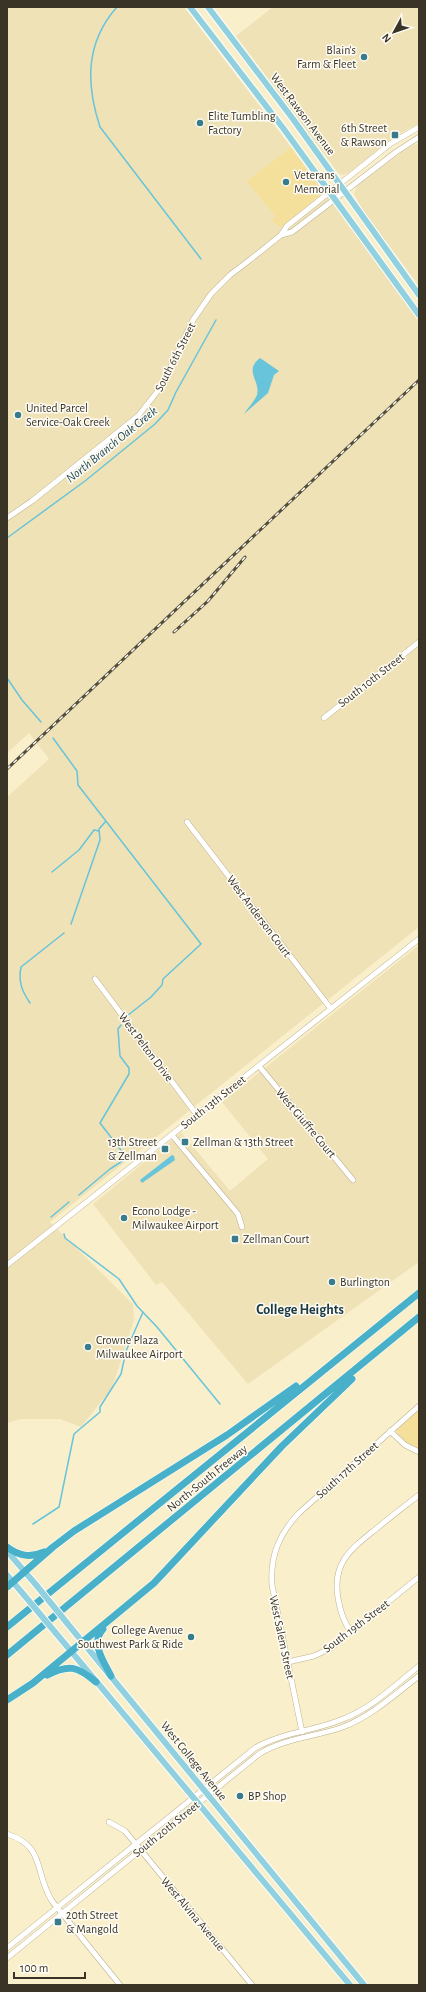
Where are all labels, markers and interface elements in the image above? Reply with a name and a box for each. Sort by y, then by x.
north arrow [374,12,414,52]
text: N [380,32,393,45]
place label: Blain's Farm & Fleet [297,44,356,70]
marker: Blain's Farm & Fleet [359,52,369,62]
street label: West Rawson Avenue [268,71,338,157]
place label: Elite Tumbling Factory [208,110,276,137]
marker: Elite Tumbling Factory [195,118,205,128]
place label: 6th Street & Rawson [340,122,387,148]
marker: 6th Street & Rawson [390,130,400,140]
place label: Veterans Memorial [294,169,339,195]
marker: Veterans Memorial [281,177,291,187]
street label: South 6th Street [153,321,198,393]
place label: United Parcel Service-Oak Creek [26,402,110,428]
water label: North Branch Oak Creek [64,404,160,486]
marker: United Parcel Service-Oak Creek [13,410,23,420]
street label: South 10th Street [336,650,406,709]
street label: West Anderson Court [225,873,294,959]
street label: West Pelton Drive [116,1010,176,1084]
street label: South 13th Street [178,1073,248,1131]
street label: West Giuffre Court [274,1086,338,1160]
place label: 13th Street & Zellman [108,1136,157,1162]
place label: Zellman & 13th Street [193,1136,294,1148]
marker: Zellman & 13th Street [180,1137,190,1147]
marker: 13th Street & Zellman [160,1144,170,1154]
place label: Econo Lodge - Milwaukee Airport [132,1205,219,1231]
marker: Econo Lodge - Milwaukee Airport [119,1213,129,1223]
place label: Zellman Court [243,1233,309,1245]
marker: Zellman Court [230,1234,240,1244]
place label: Burlington [340,1276,390,1288]
marker: Burlington [327,1277,337,1287]
district label: College Heights [256,1303,344,1317]
place label: Crowne Plaza Milwaukee Airport [96,1334,183,1360]
marker: Crowne Plaza Milwaukee Airport [83,1342,93,1352]
street label: South 17th Street [314,1439,380,1501]
street label: North-South Freeway [165,1442,250,1515]
street label: West Salem Street [267,1594,297,1680]
street label: South 19th Street [321,1597,392,1655]
place label: College Avenue Southwest Park & Ride [78,1624,183,1650]
marker: College Avenue Southwest Park & Ride [186,1632,196,1642]
street label: West College Avenue [159,1719,229,1803]
place label: BP Shop [248,1790,286,1802]
marker: BP Shop [235,1791,245,1801]
street label: South 20th Street [131,1799,202,1859]
street label: West Alvina Avenue [159,1875,227,1953]
place label: 20th Street & Mangold [66,1909,118,1935]
marker: 20th Street & Mangold [53,1917,63,1927]
scale bar [14,1954,85,1980]
text: 100 m [20,1962,48,1974]

